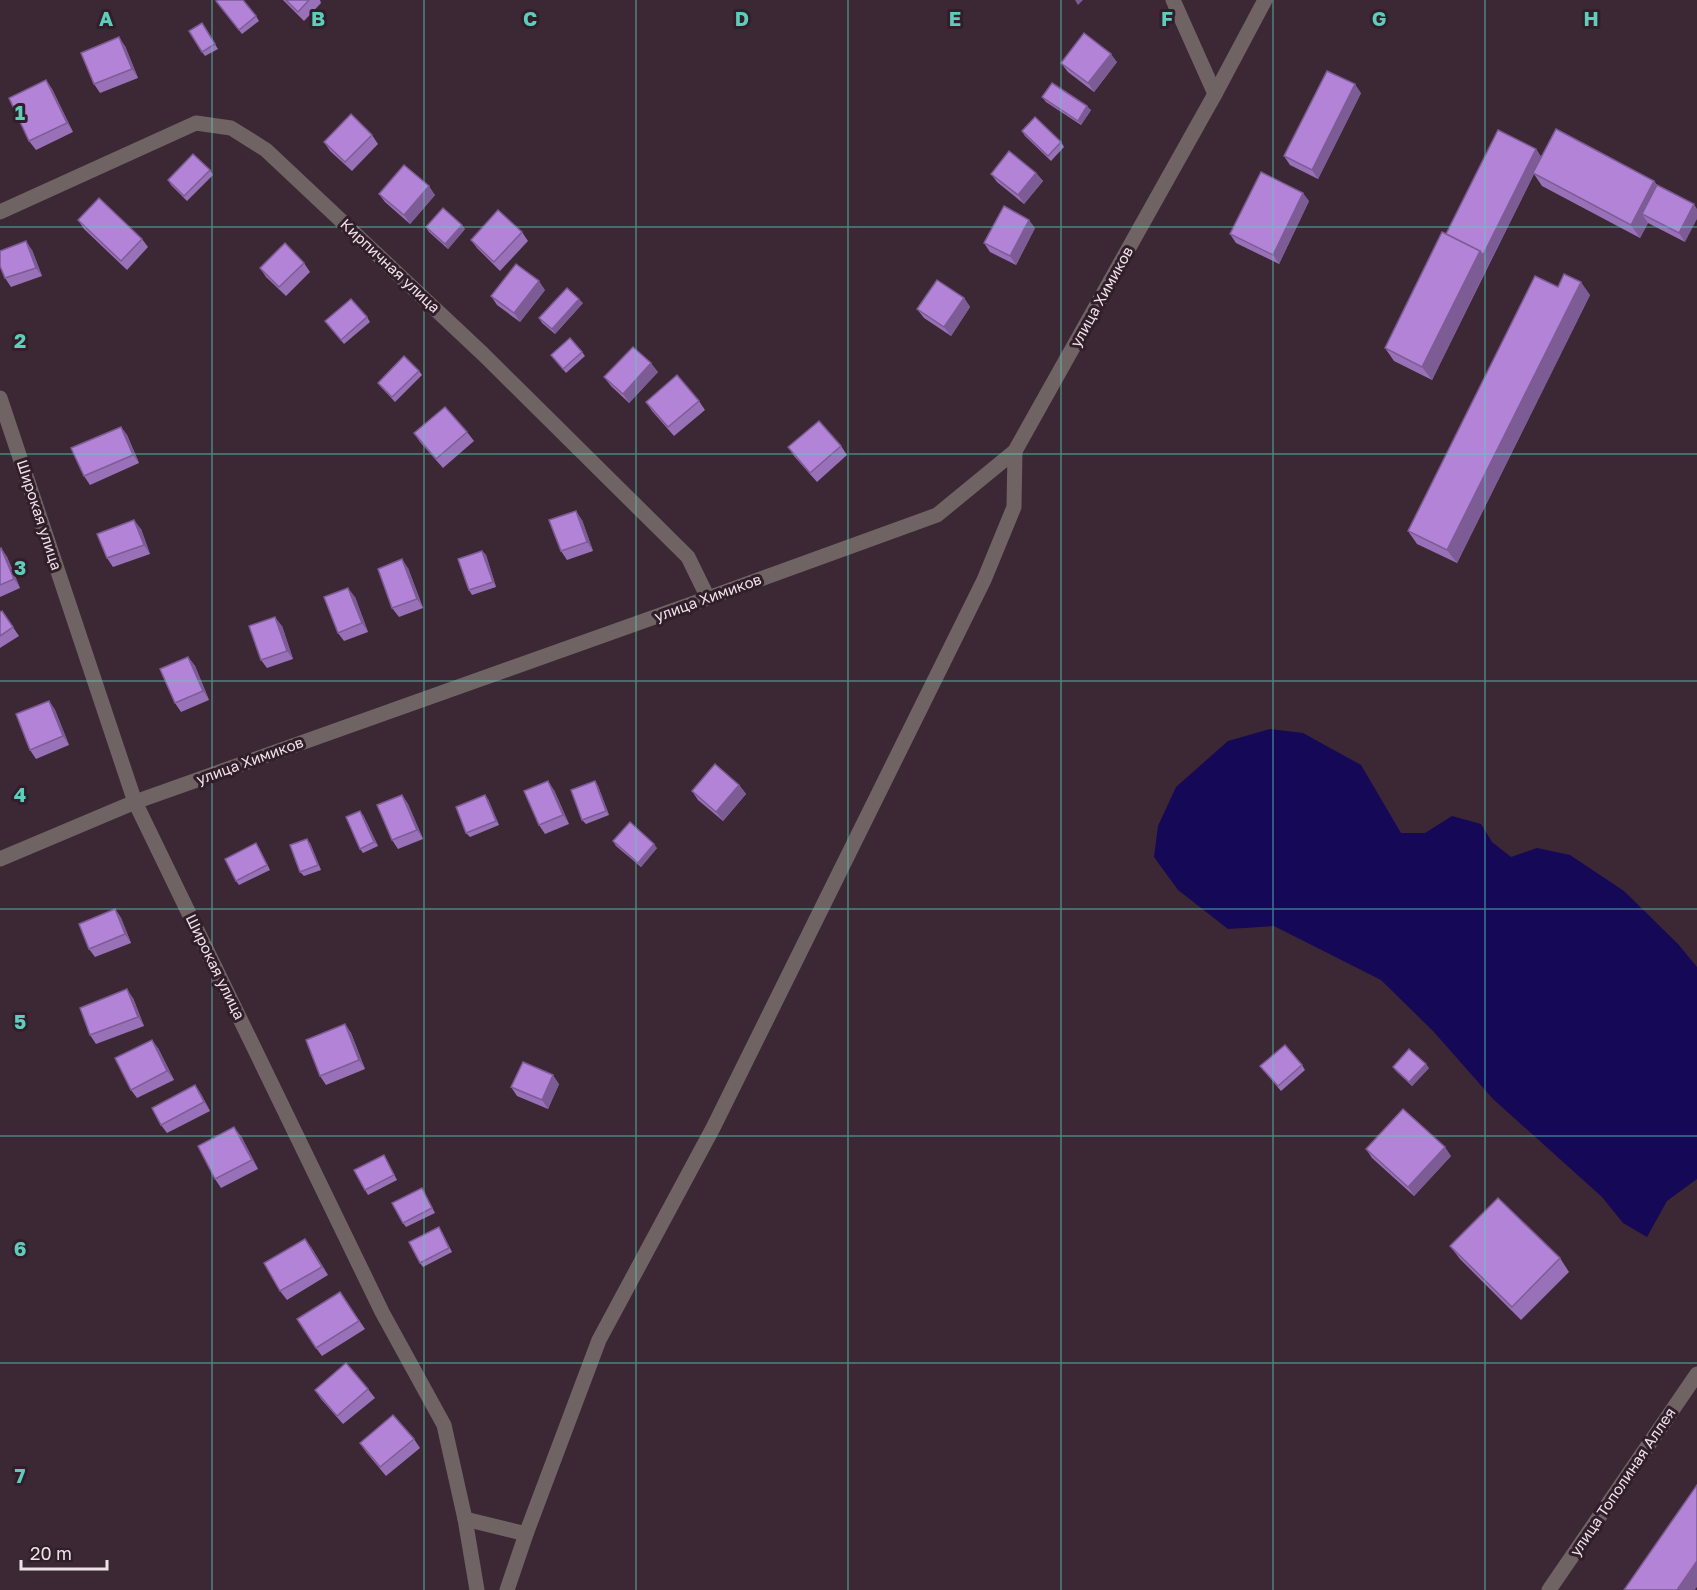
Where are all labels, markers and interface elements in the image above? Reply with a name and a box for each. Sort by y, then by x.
text: A [99,6,113,30]
text: B [311,6,325,30]
text: C [523,6,537,30]
text: D [735,6,749,30]
text: E [949,6,961,30]
text: F [1161,6,1173,30]
text: G [1372,6,1386,30]
text: H [1583,6,1599,30]
text: 1 [15,100,25,124]
street label: Кирпичная улица [337,215,444,316]
street label: улица Химиков [1066,243,1136,350]
text: 2 [14,328,26,352]
street label: Широкая улица [14,457,66,572]
text: 3 [14,555,26,579]
street label: улица Химиков [652,569,764,625]
street label: улица Химиков [194,732,306,788]
text: 4 [14,782,26,806]
street label: Широкая улица [183,911,249,1022]
text: 5 [14,1009,26,1033]
text: 6 [14,1236,26,1260]
street label: улица Тополиная Аллея [1566,1404,1679,1559]
text: 7 [15,1463,26,1487]
scale bar [21,1533,106,1571]
text: 20 m [30,1542,72,1564]

